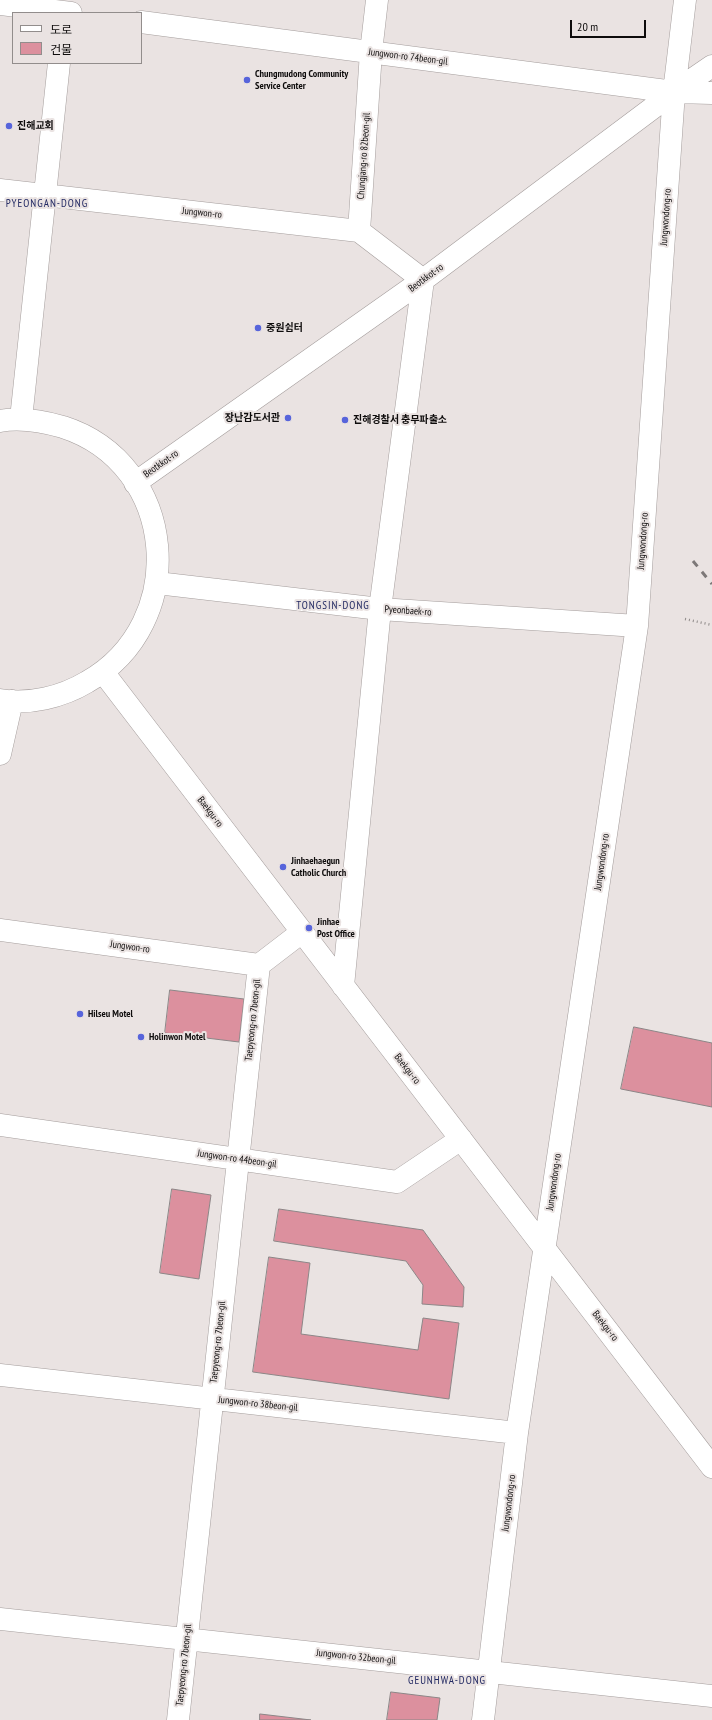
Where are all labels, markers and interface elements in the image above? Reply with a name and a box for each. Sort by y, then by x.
legend [12,12,142,64]
scale bar [572,12,648,38]
text: 20 m [577,19,598,34]
text: 도로 [50,22,72,37]
text: 건물 [50,42,72,57]
street label: Jungwon-ro 74beon-gil [368,46,448,68]
place label: Chungmudong Community Service Center [255,68,348,92]
marker: Chungmudong Community Service Center [242,75,252,85]
street label: Chungjang-ro 82beon-gil [355,112,373,200]
place label: 진해교회 [17,120,54,132]
marker: 진해교회 [4,121,14,131]
street label: Jungwondong-ro [658,188,674,246]
district label: PYEONGAN-DONG [6,197,88,211]
street label: Jungwon-ro [182,205,222,221]
street label: Beotkkot-ro [406,261,446,295]
place label: 중원쉼터 [266,322,303,334]
marker: 중원쉼터 [253,323,263,333]
place label: 장난감도서관 [225,412,280,424]
marker: 장난감도서관 [283,413,293,423]
place label: 진해경찰서 충무파출소 [353,414,447,426]
marker: 진해경찰서 충무파출소 [340,415,350,425]
street label: Beotkkot-ro [141,448,181,480]
street label: Jungwondong-ro [635,512,651,570]
district label: TONGSIN-DONG [296,599,370,613]
street label: Pyeonbaek-ro [384,603,432,619]
street label: Baekgu-ro [195,794,225,830]
street label: Jungwondong-ro [592,833,612,891]
place label: Jinhaehaegun Catholic Church [291,855,346,878]
marker: Jinhaehaegun Catholic Church [278,862,288,872]
place label: Jinhae Post Office [317,916,355,940]
marker: Jinhae Post Office [304,923,314,933]
street label: Jungwon-ro [109,938,151,956]
street label: Taepyeong-ro 7beon-gil [243,978,263,1062]
place label: Hilseu Motel [88,1008,133,1020]
marker: Hilseu Motel [75,1009,85,1019]
place label: Holinwon Motel [149,1031,206,1043]
marker: Holinwon Motel [136,1032,146,1042]
street label: Baekgu-ro [391,1051,423,1087]
street label: Jungwon-ro 44beon-gil [197,1147,277,1171]
street label: Jungwondong-ro [544,1153,564,1211]
street label: Taepyeong-ro 7beon-gil [208,1300,228,1384]
street label: Baekgu-ro [589,1308,621,1344]
street label: Jungwon-ro 38beon-gil [218,1394,298,1414]
street label: Jungwondong-ro [500,1474,518,1532]
street label: Taepyeong-ro 7beon-gil [174,1623,194,1707]
street label: Jungwon-ro 32beon-gil [316,1647,396,1667]
district label: GEUNHWA-DONG [408,1674,486,1688]

